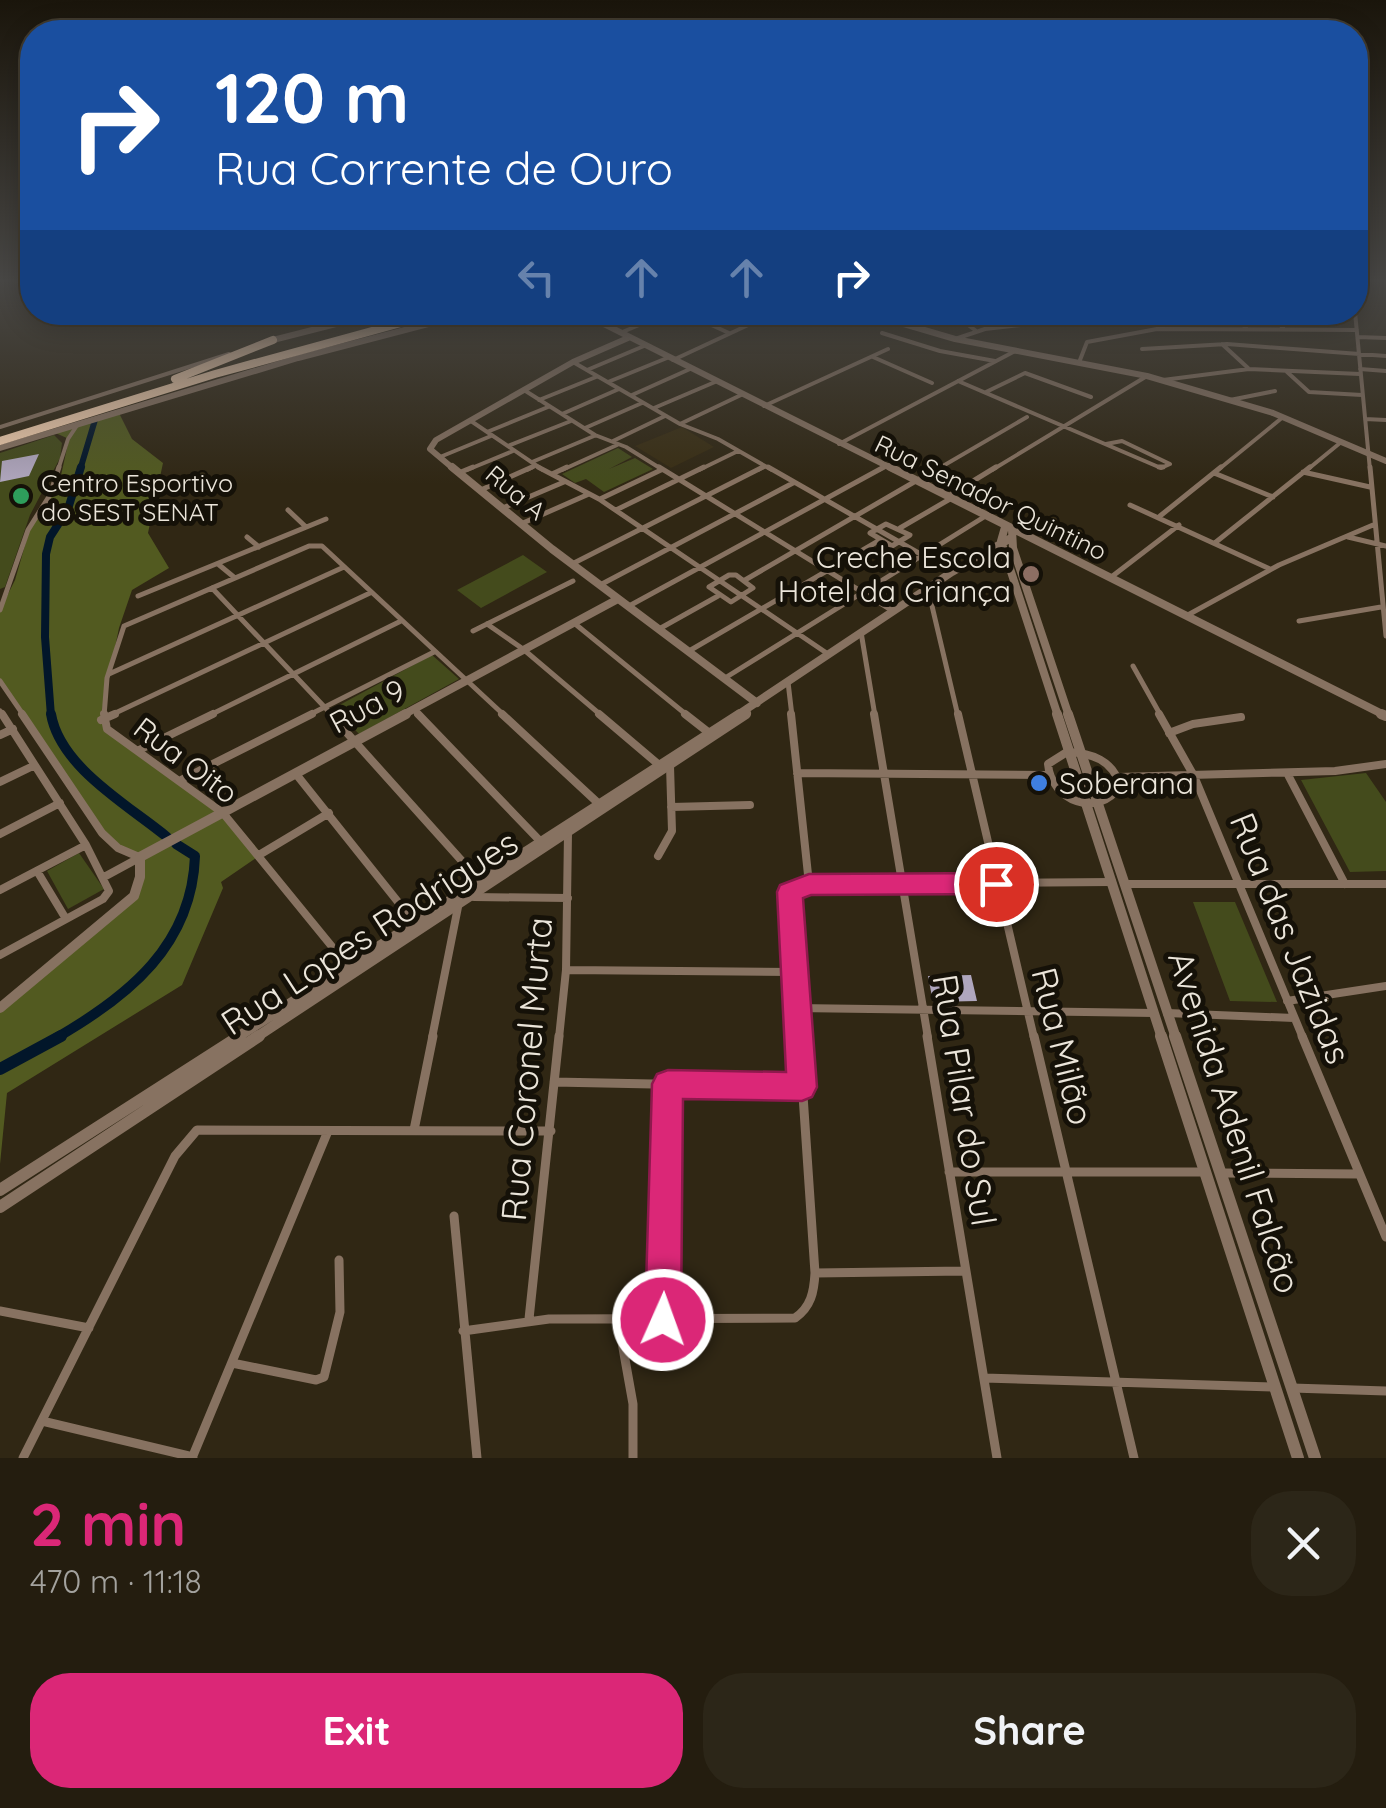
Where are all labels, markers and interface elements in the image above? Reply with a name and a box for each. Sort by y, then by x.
text: 120 m [215,53,409,141]
icon: right [50,60,180,190]
text: Rua Corrente de Ouro [215,140,673,196]
icon: left [509,250,564,305]
icon: ahead [614,250,669,305]
icon: ahead [719,250,774,305]
icon: right [824,250,879,305]
street label: Rua Senador Quintino [870,427,1112,567]
street label: Rua A [480,458,552,526]
place label: Centro Esportivo do SEST SENAT [41,467,233,527]
marker: Centro Esportivo do SEST SENAT [10,485,32,507]
place label: Creche Escola Hotel da Criança [778,538,1011,610]
marker: Creche Escola Hotel da Criança [1020,563,1042,585]
street label: Rua 9 [323,670,411,742]
street label: Rua Oito [126,708,246,812]
place label: Soberana [1059,764,1194,802]
marker: Soberana [1028,772,1050,794]
street label: Rua das Jazidas [1221,806,1361,1070]
street label: Rua Lopes Rodrigues [212,820,526,1044]
pin [954,842,1039,927]
icon: arrive [969,857,1024,912]
street label: Rua Coronel Murta [491,915,561,1223]
street label: Avenida Adenil Falcão [1159,945,1311,1299]
street label: Rua Milão [1022,963,1104,1129]
street label: Rua Pilar do Sul [923,971,1007,1229]
position arrow [611,1268,715,1372]
text: 2 min [30,1486,186,1561]
button: close [1251,1491,1356,1596]
text: 470 m · 11:18 [30,1561,202,1601]
button: Exit [30,1673,683,1788]
button: Share [703,1673,1356,1788]

